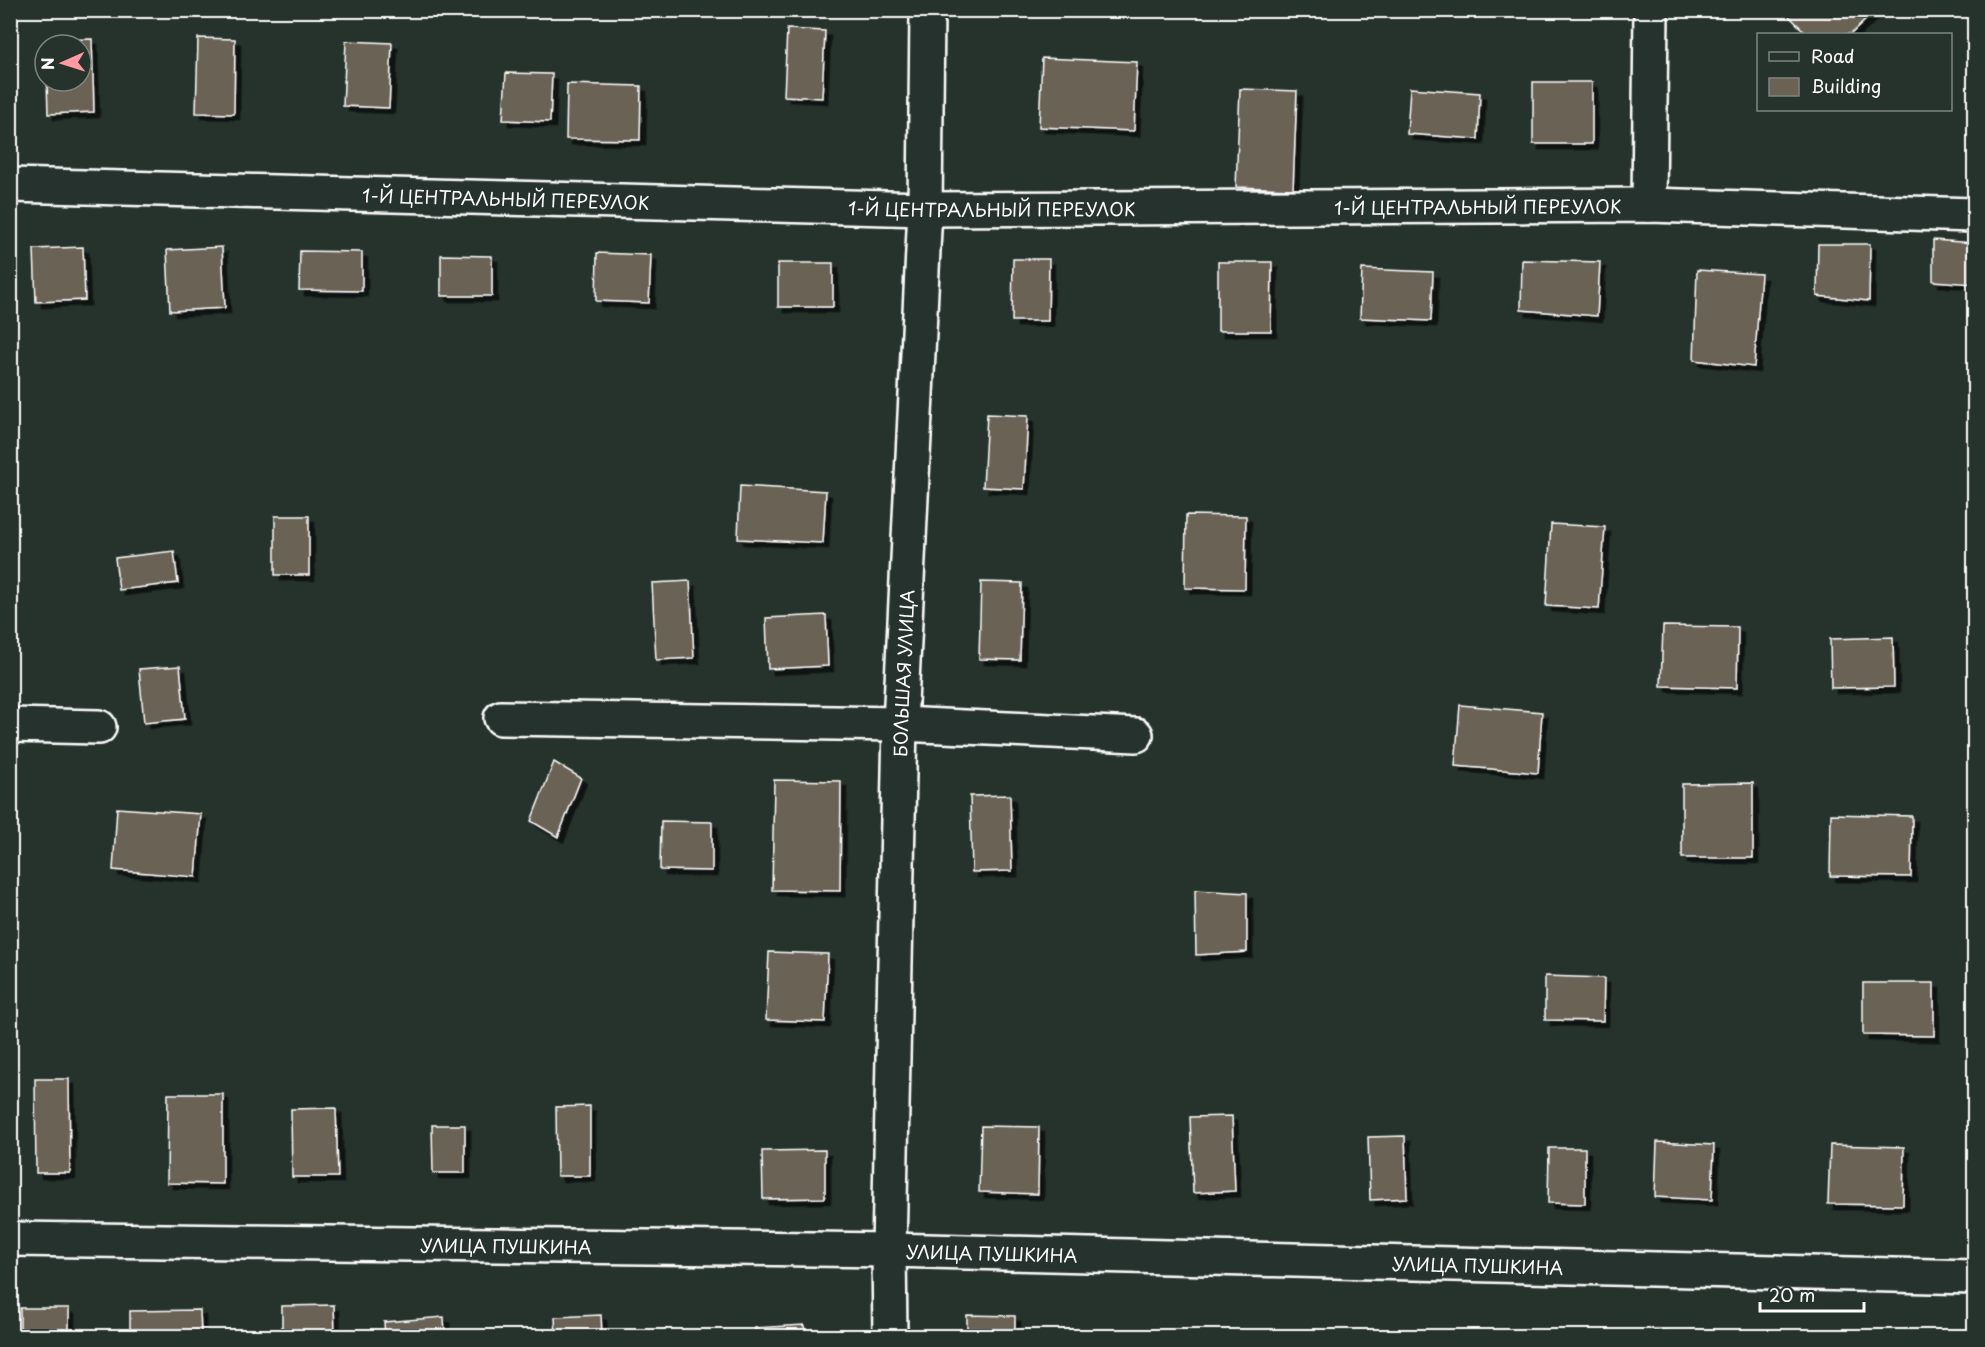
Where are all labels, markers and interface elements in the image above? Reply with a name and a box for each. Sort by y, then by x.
north arrow [33,33,93,93]
legend [1757,33,1952,111]
text: Road [1811,42,1855,69]
text: N [35,57,59,71]
text: Building [1811,72,1881,99]
street label: 1-Й ЦЕНТРАЛЬНЫЙ ПЕРЕУЛОК [362,181,650,215]
street label: 1-Й ЦЕНТРАЛЬНЫЙ ПЕРЕУЛОК [1334,192,1621,220]
street label: 1-Й ЦЕНТРАЛЬНЫЙ ПЕРЕУЛОК [848,193,1135,223]
street label: БОЛЬШАЯ УЛИЦА [886,589,920,757]
street label: УЛИЦА ПУШКИНА [420,1231,592,1260]
street label: УЛИЦА ПУШКИНА [906,1237,1078,1268]
street label: УЛИЦА ПУШКИНА [1392,1249,1564,1280]
scale bar [1760,1275,1864,1313]
text: 20 m [1769,1281,1815,1308]

